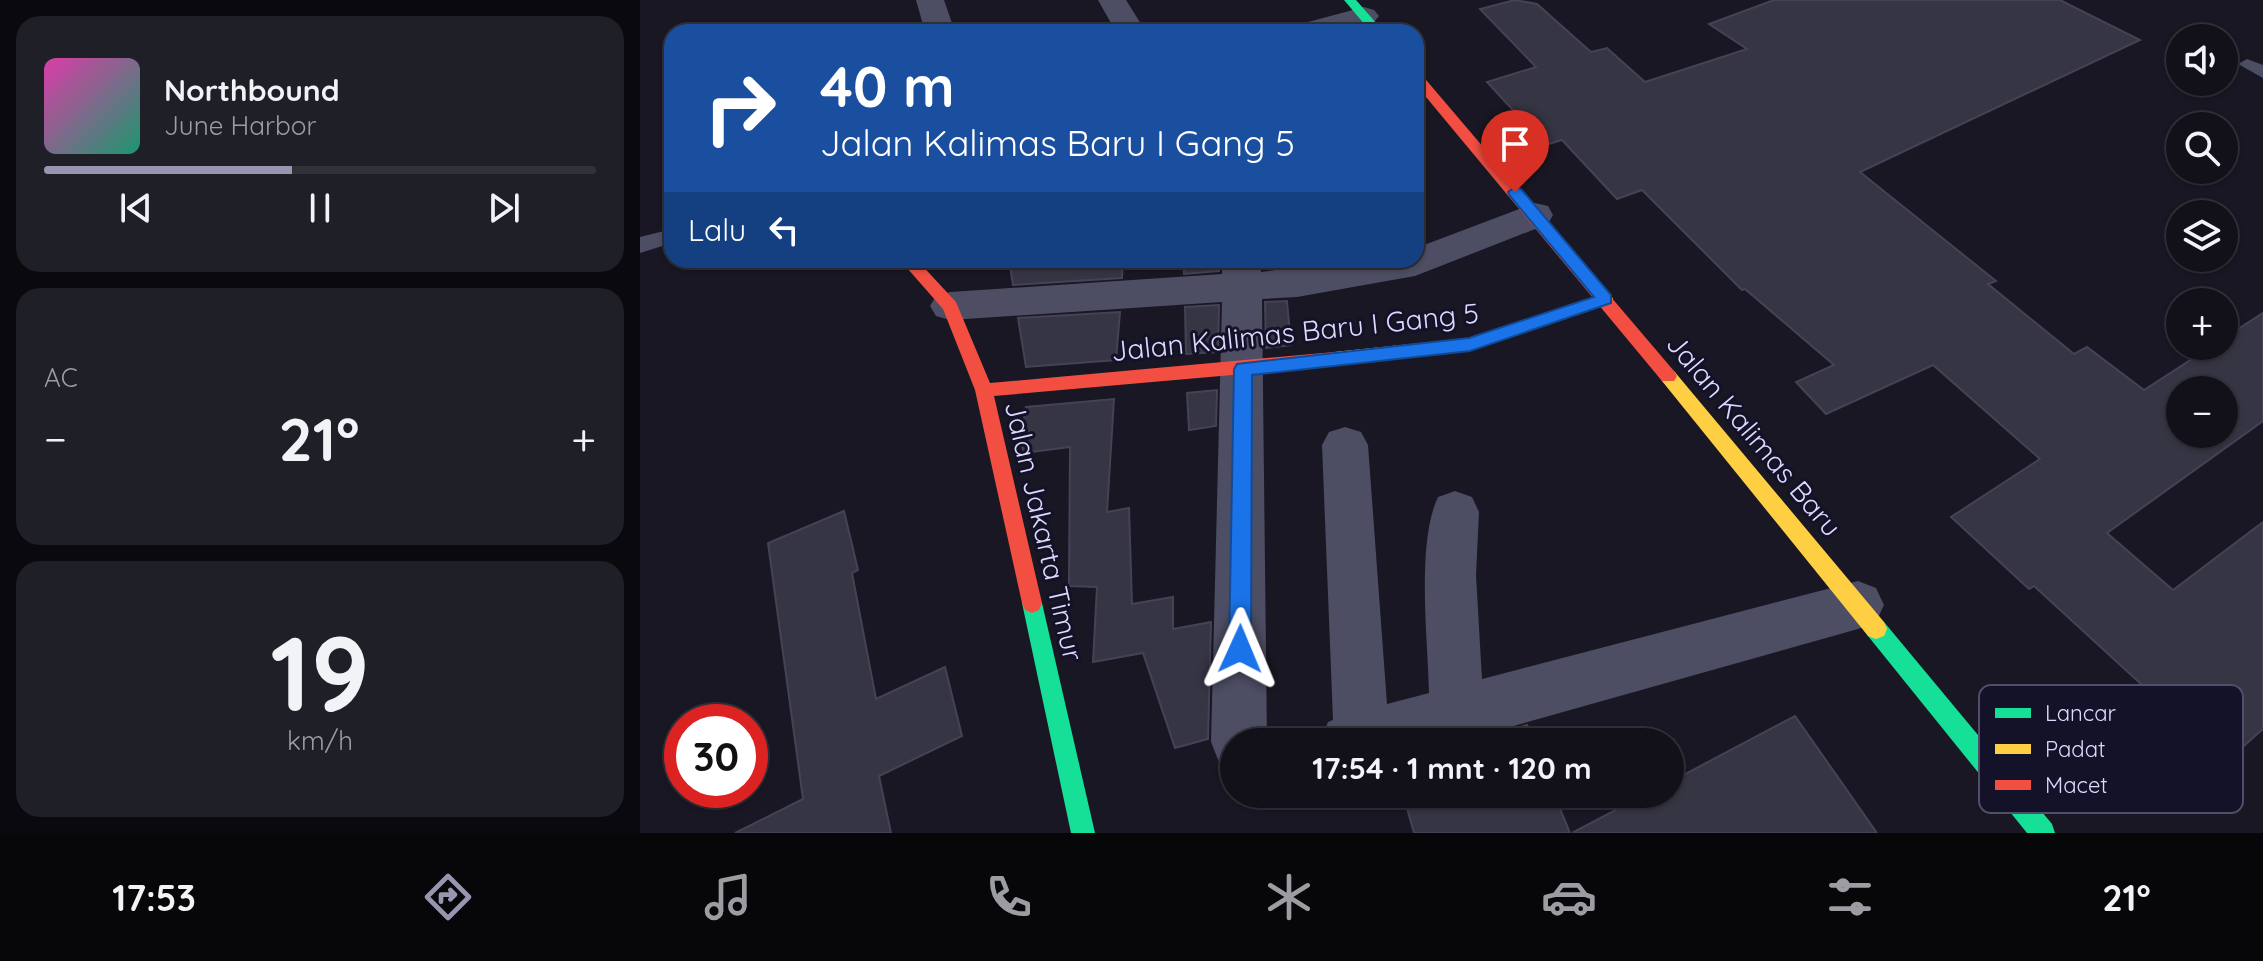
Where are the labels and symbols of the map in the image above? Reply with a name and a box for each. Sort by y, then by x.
pin [1481,110,1549,192]
street label: Jalan Kalimas Baru I Gang 5 [1109,295,1480,368]
street label: Jalan Kalimas Baru [1659,326,1849,543]
street label: Jalan Jakarta Timur [998,398,1091,664]
position arrow [1198,607,1282,691]
legend [1979,685,2243,813]
text: Lancar [2045,699,2116,727]
speed limit sign: 30 [664,704,768,808]
text: Padat [2045,735,2105,763]
text: Macet [2045,771,2108,799]

